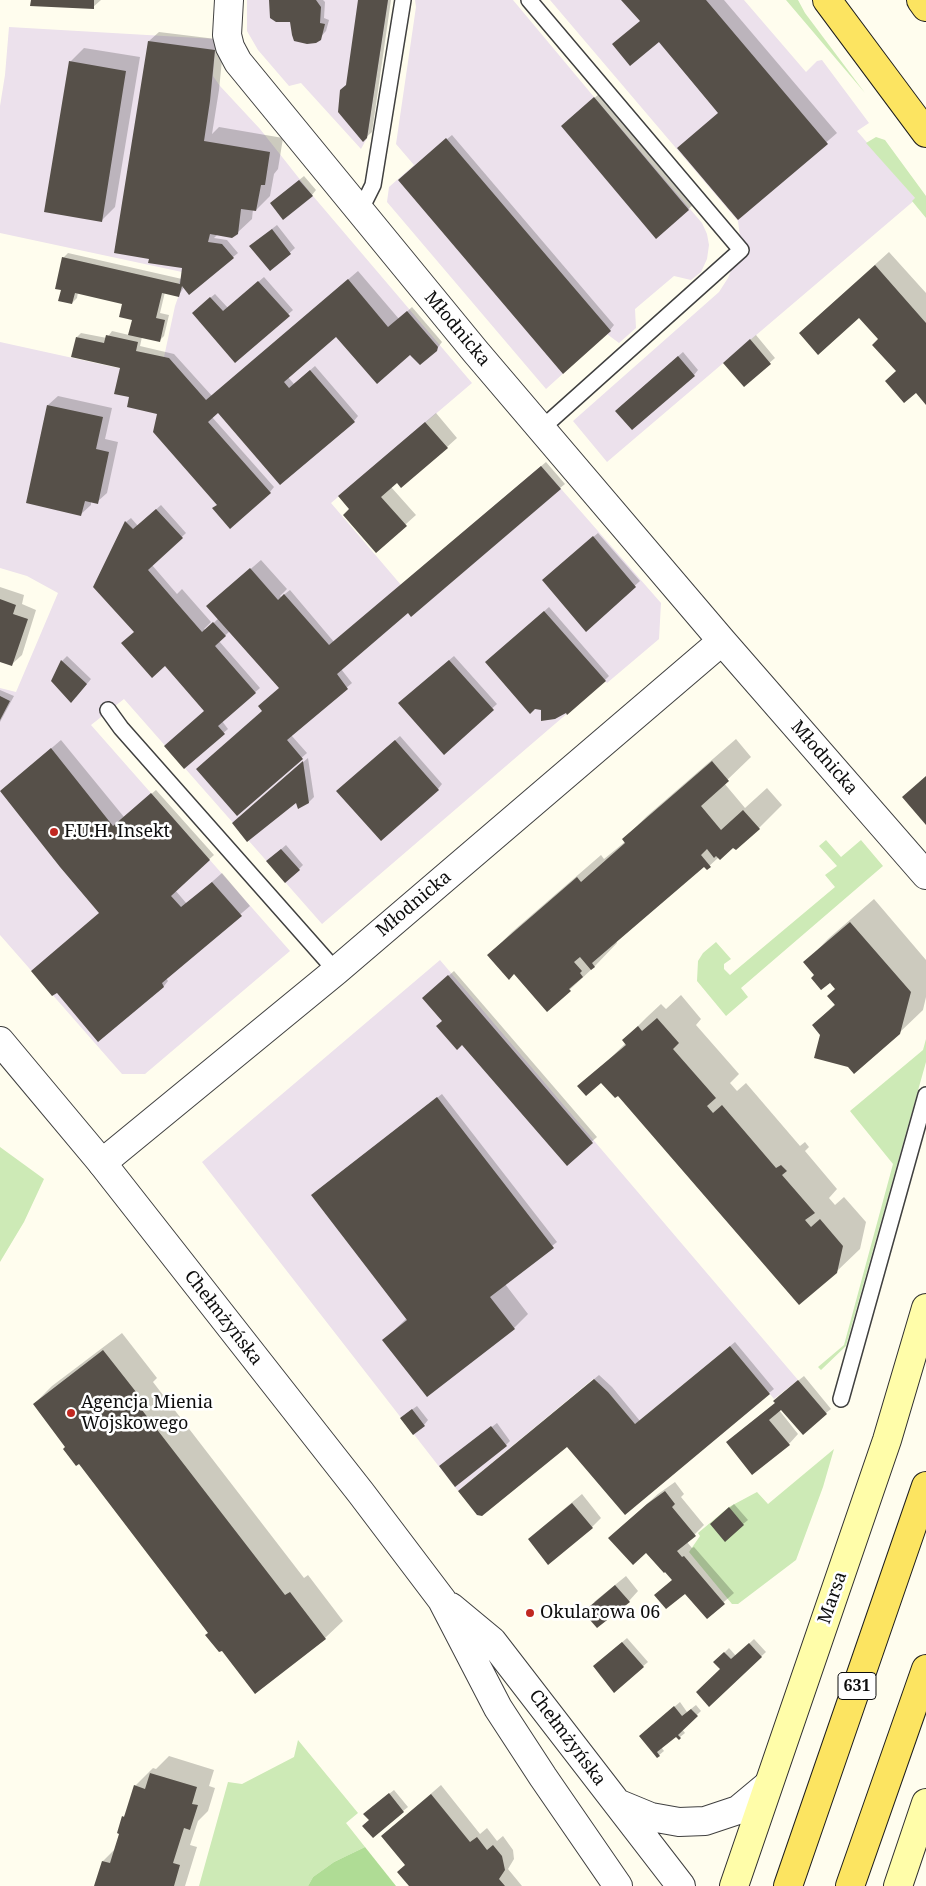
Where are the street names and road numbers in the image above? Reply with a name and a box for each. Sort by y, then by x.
street label: Młodnicka [419,287,495,371]
street label: Młodnicka [786,717,862,799]
street label: Młodnicka [372,866,456,942]
street label: Chełmżyńska [179,1266,267,1370]
street label: Marsa [814,1569,852,1627]
road number: 631 [838,1672,876,1700]
street label: Chełmżyńska [524,1686,610,1790]

